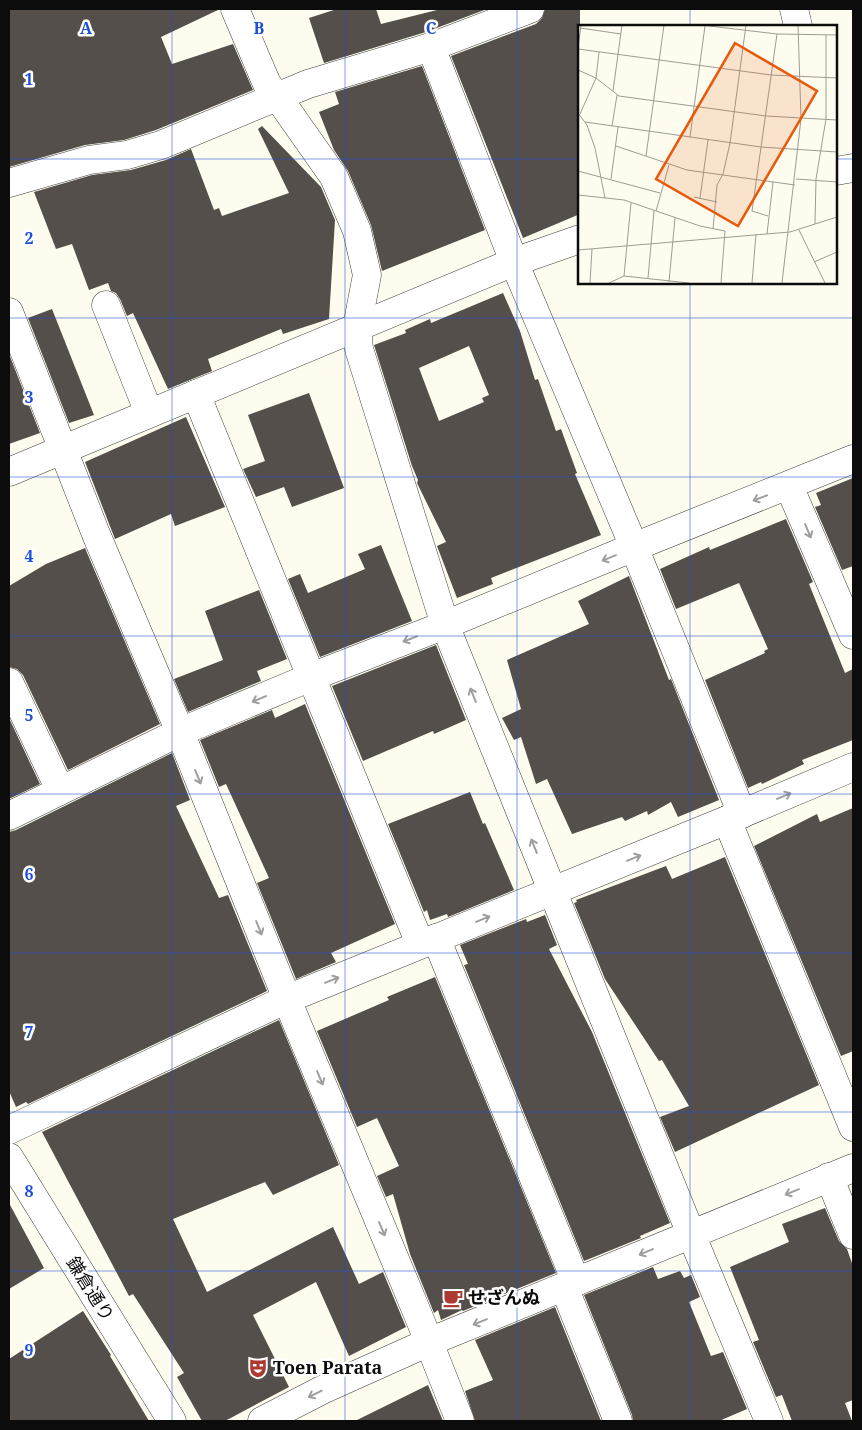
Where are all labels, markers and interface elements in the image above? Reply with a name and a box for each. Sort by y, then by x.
text: A [80,17,93,39]
text: B [254,17,265,39]
text: C [426,17,437,39]
inset map [578,25,837,284]
text: 1 [24,68,34,90]
text: 2 [24,227,34,249]
text: 3 [24,386,34,408]
one-way arrow [752,494,768,503]
one-way arrow [804,523,814,538]
text: 4 [24,545,34,567]
one-way arrow [601,554,616,563]
one-way arrow [402,635,418,644]
one-way arrow [468,688,477,703]
one-way arrow [251,695,267,704]
text: 5 [24,704,34,726]
one-way arrow [194,769,203,784]
one-way arrow [776,791,791,801]
one-way arrow [529,839,538,854]
one-way arrow [625,853,641,862]
text: 6 [24,863,34,885]
one-way arrow [475,914,490,923]
one-way arrow [254,920,264,935]
one-way arrow [324,975,339,984]
text: 7 [24,1021,34,1043]
one-way arrow [315,1070,325,1085]
text: 8 [24,1180,34,1202]
one-way arrow [785,1188,800,1198]
one-way arrow [378,1220,387,1236]
one-way arrow [639,1248,654,1258]
street label: 鎌倉通り [62,1252,120,1325]
place label: せざんぬ [468,1285,540,1309]
cafe icon: せざんぬ [442,1287,464,1309]
one-way arrow [473,1317,488,1327]
text: 9 [24,1339,34,1361]
place label: Toen Parata [273,1355,383,1379]
theatre icon: Toen Parata [247,1357,269,1379]
one-way arrow [308,1390,323,1399]

